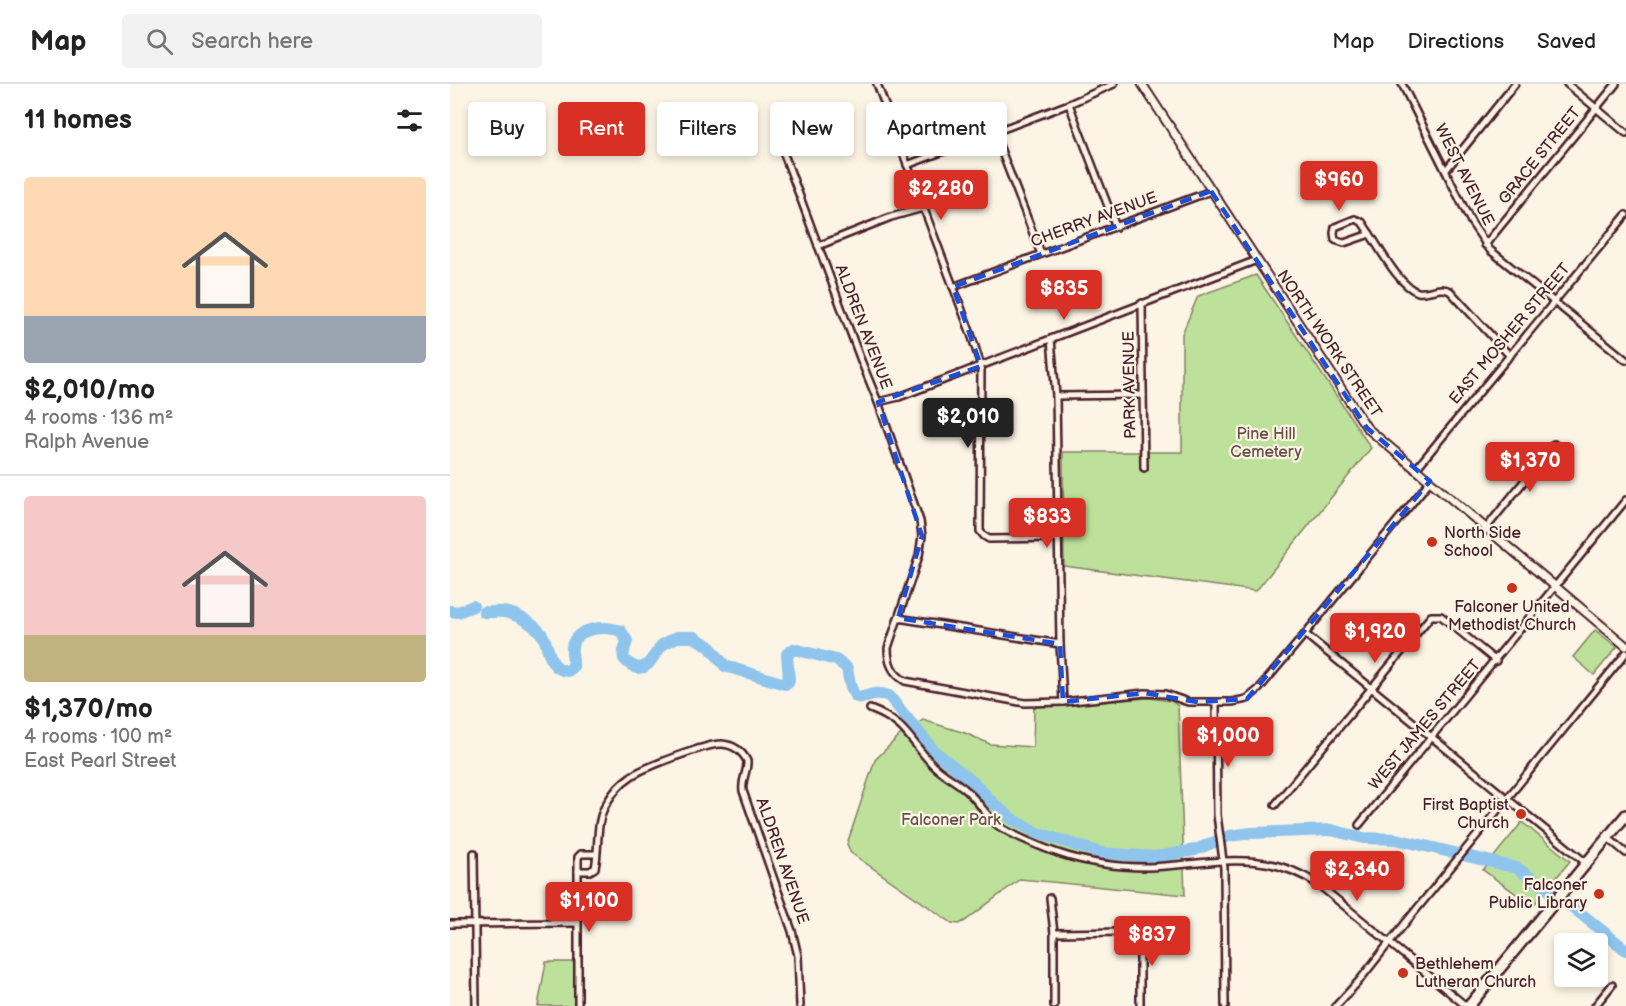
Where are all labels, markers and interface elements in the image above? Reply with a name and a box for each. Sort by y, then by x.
search box [122,14,542,68]
text: Map [30,25,86,58]
icon: search [143,25,176,58]
text: Search here [191,28,313,55]
text: Map [1332,29,1375,54]
text: Directions [1408,29,1504,54]
text: Saved [1537,29,1596,54]
chip: Buy [468,102,546,156]
chip: Rent [558,102,645,156]
chip: Filters [657,102,758,156]
chip: New [770,102,854,156]
chip: Apartment [866,102,1007,156]
street label: GRACE STREET [1495,103,1585,208]
icon: filters [393,104,426,137]
text: 11 homes [24,105,132,136]
street label: WEST AVENUE [1430,121,1498,229]
pin: $960 [1303,161,1375,212]
text: $960 [1314,168,1364,192]
pin: $2,280 [892,170,990,221]
text: $2,280 [908,177,974,201]
street label: CHERRY AVENUE [1028,188,1160,252]
icon: home [171,216,279,324]
street label: EAST MOSHER STREET [1446,259,1575,408]
street label: ALDREN AVENUE [830,262,896,392]
street label: NORTH WORK STREET [1273,267,1386,422]
pin: $835 [1028,270,1100,321]
text: $835 [1040,277,1088,301]
street label: PARK AVENUE [1120,331,1140,439]
text: $2,010/mo [24,375,155,406]
pin: $2,010 [919,398,1017,449]
text: $2,010 [937,405,999,429]
text: 4 rooms · 136 m² [24,406,173,430]
park label: Pine Hill Cemetery [1230,425,1302,462]
text: Ralph Avenue [24,430,149,454]
pin: $1,370 [1481,442,1579,493]
text: $1,370 [1499,449,1561,473]
pin: $833 [1011,498,1083,549]
text: $833 [1023,505,1071,529]
place label: North Side School [1444,524,1521,561]
icon: home [171,535,279,643]
marker: North Side School [1425,535,1439,549]
marker: Falconer United Methodist Church [1505,581,1519,595]
place label: Falconer United Methodist Church [1448,598,1576,635]
pin: $1,920 [1326,613,1424,664]
text: $1,920 [1344,620,1406,644]
street label: WEST JAMES STREET [1365,656,1485,794]
text: $1,370/mo [24,694,153,725]
pin: $1,000 [1179,717,1277,768]
text: $1,000 [1196,724,1260,748]
text: 4 rooms · 100 m² [24,725,172,749]
text: East Pearl Street [24,749,177,773]
street label: ALDREN AVENUE [752,795,812,927]
place label: First Baptist Church [1422,796,1509,833]
marker: First Baptist Church [1514,807,1528,821]
park label: Falconer Park [901,811,1001,830]
pin: $2,340 [1308,851,1406,902]
text: $2,340 [1324,858,1390,882]
place label: Falconer Public Library [1489,876,1588,913]
pin: $1,100 [540,882,638,933]
marker: Falconer Public Library [1592,887,1606,901]
text: $1,100 [559,889,619,913]
pin: $837 [1116,916,1188,967]
text: $837 [1128,923,1176,947]
map controls [1554,933,1608,987]
button: layers [1554,933,1608,987]
place label: Bethlehem Lutheran Church [1415,955,1536,992]
marker: Bethlehem Lutheran Church [1396,966,1410,980]

